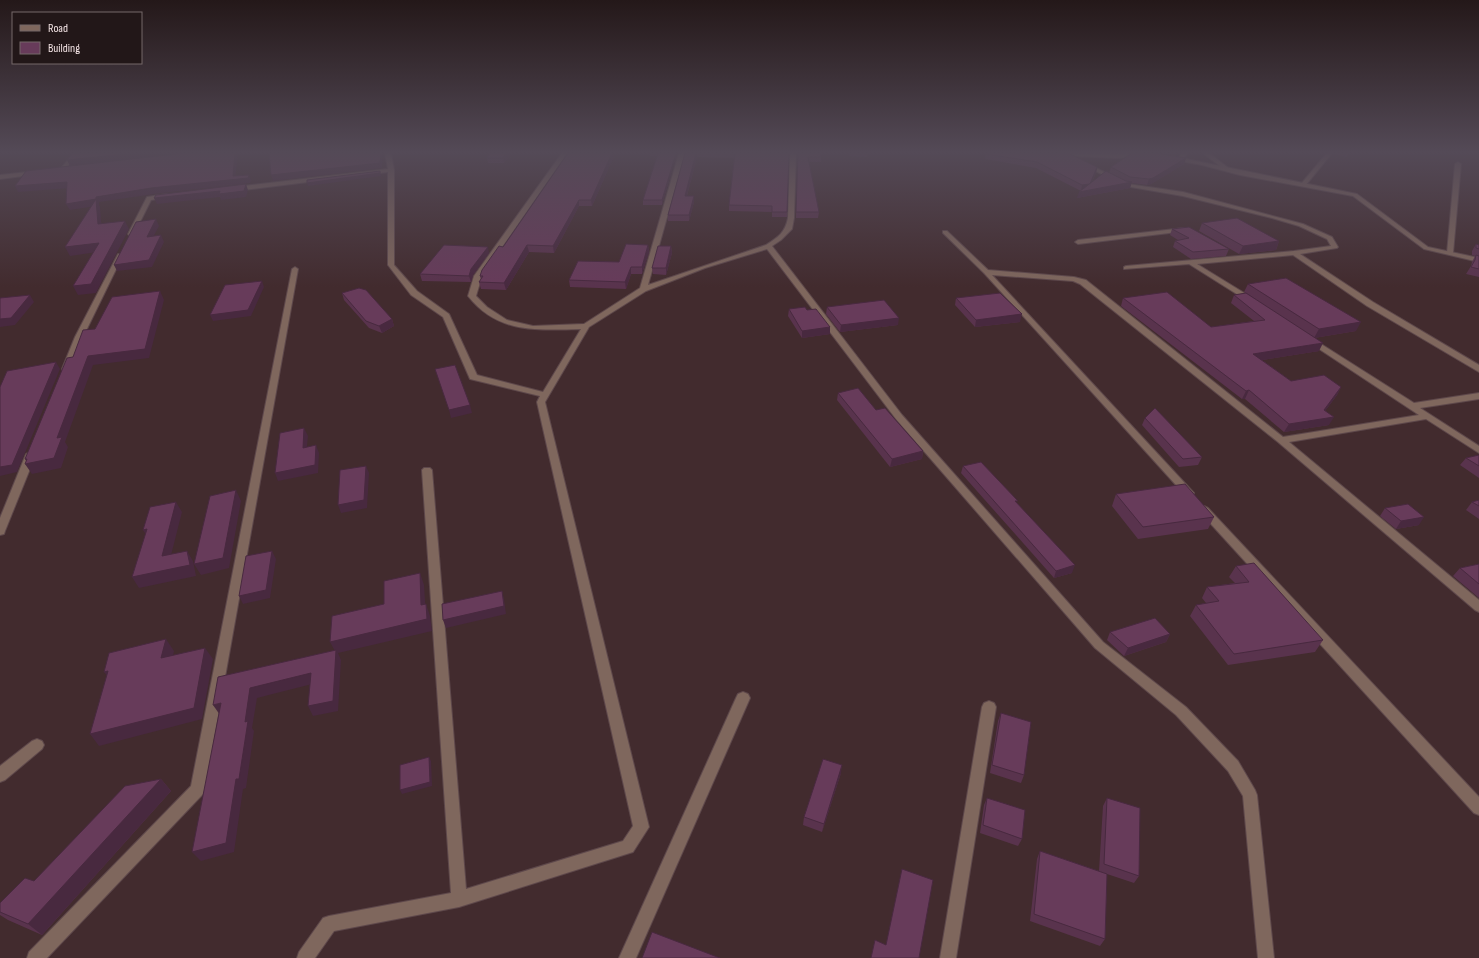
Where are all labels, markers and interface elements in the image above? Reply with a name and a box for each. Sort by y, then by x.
legend [12,12,142,64]
text: Road [48,21,68,36]
text: Building [48,41,80,56]

